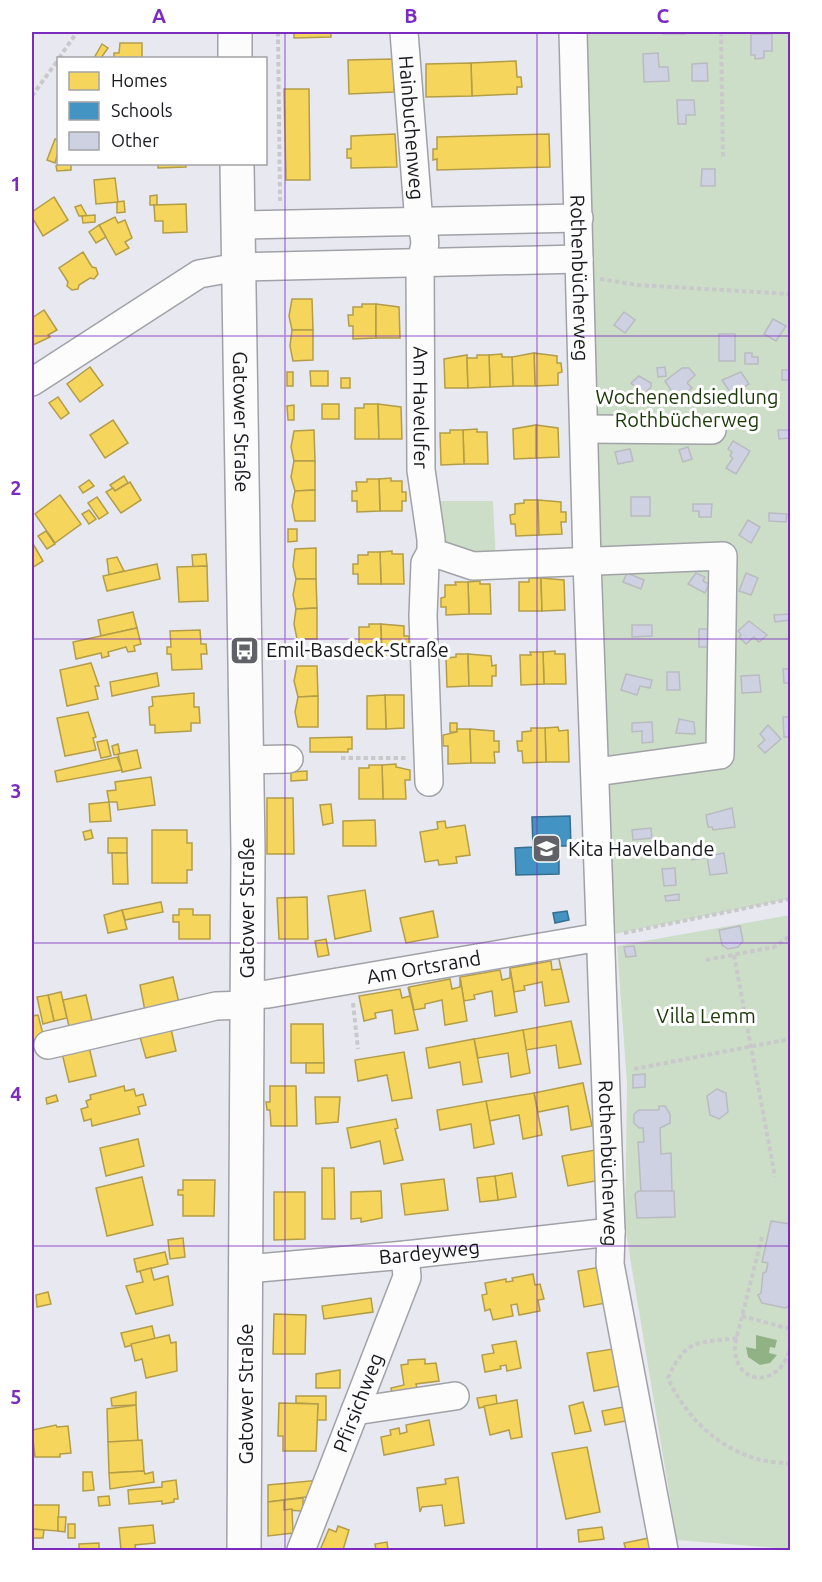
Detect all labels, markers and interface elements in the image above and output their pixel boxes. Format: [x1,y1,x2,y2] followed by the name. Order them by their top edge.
[152,4,166,27] text: A
[404,4,418,27] text: B
[657,4,670,27] text: C
[395,55,429,201] street label: Hainbuchenweg
[57,57,267,165] legend
[111,70,168,90] text: Homes
[111,100,173,120] text: Schools
[111,130,159,150] text: Other
[10,172,22,195] text: 1
[566,194,594,362] street label: Rothenbücherweg
[409,346,433,470] street label: Am Havelufer
[229,351,254,493] street label: Gatower Straße
[595,385,779,431] park label: Wochenendsiedlung Rothbücherweg
[10,476,22,499] text: 2
[229,634,261,666] bus stop icon: Emil-Basdeck-Straße
[266,638,449,661] place label: Emil-Basdeck-Straße
[10,779,22,802] text: 3
[531,833,563,865] school or university icon: Kita Havelbande
[235,837,258,979] street label: Gatower Straße
[568,837,714,860] place label: Kita Havelbande
[365,946,482,988] street label: Am Ortsrand
[656,1004,756,1027] park label: Villa Lemm
[595,1080,623,1247] street label: Rothenbücherweg
[10,1082,22,1105] text: 4
[378,1235,481,1268] street label: Bardeyweg
[234,1323,257,1465] street label: Gatower Straße
[328,1350,387,1455] street label: Pfirsichweg
[10,1385,22,1408] text: 5

